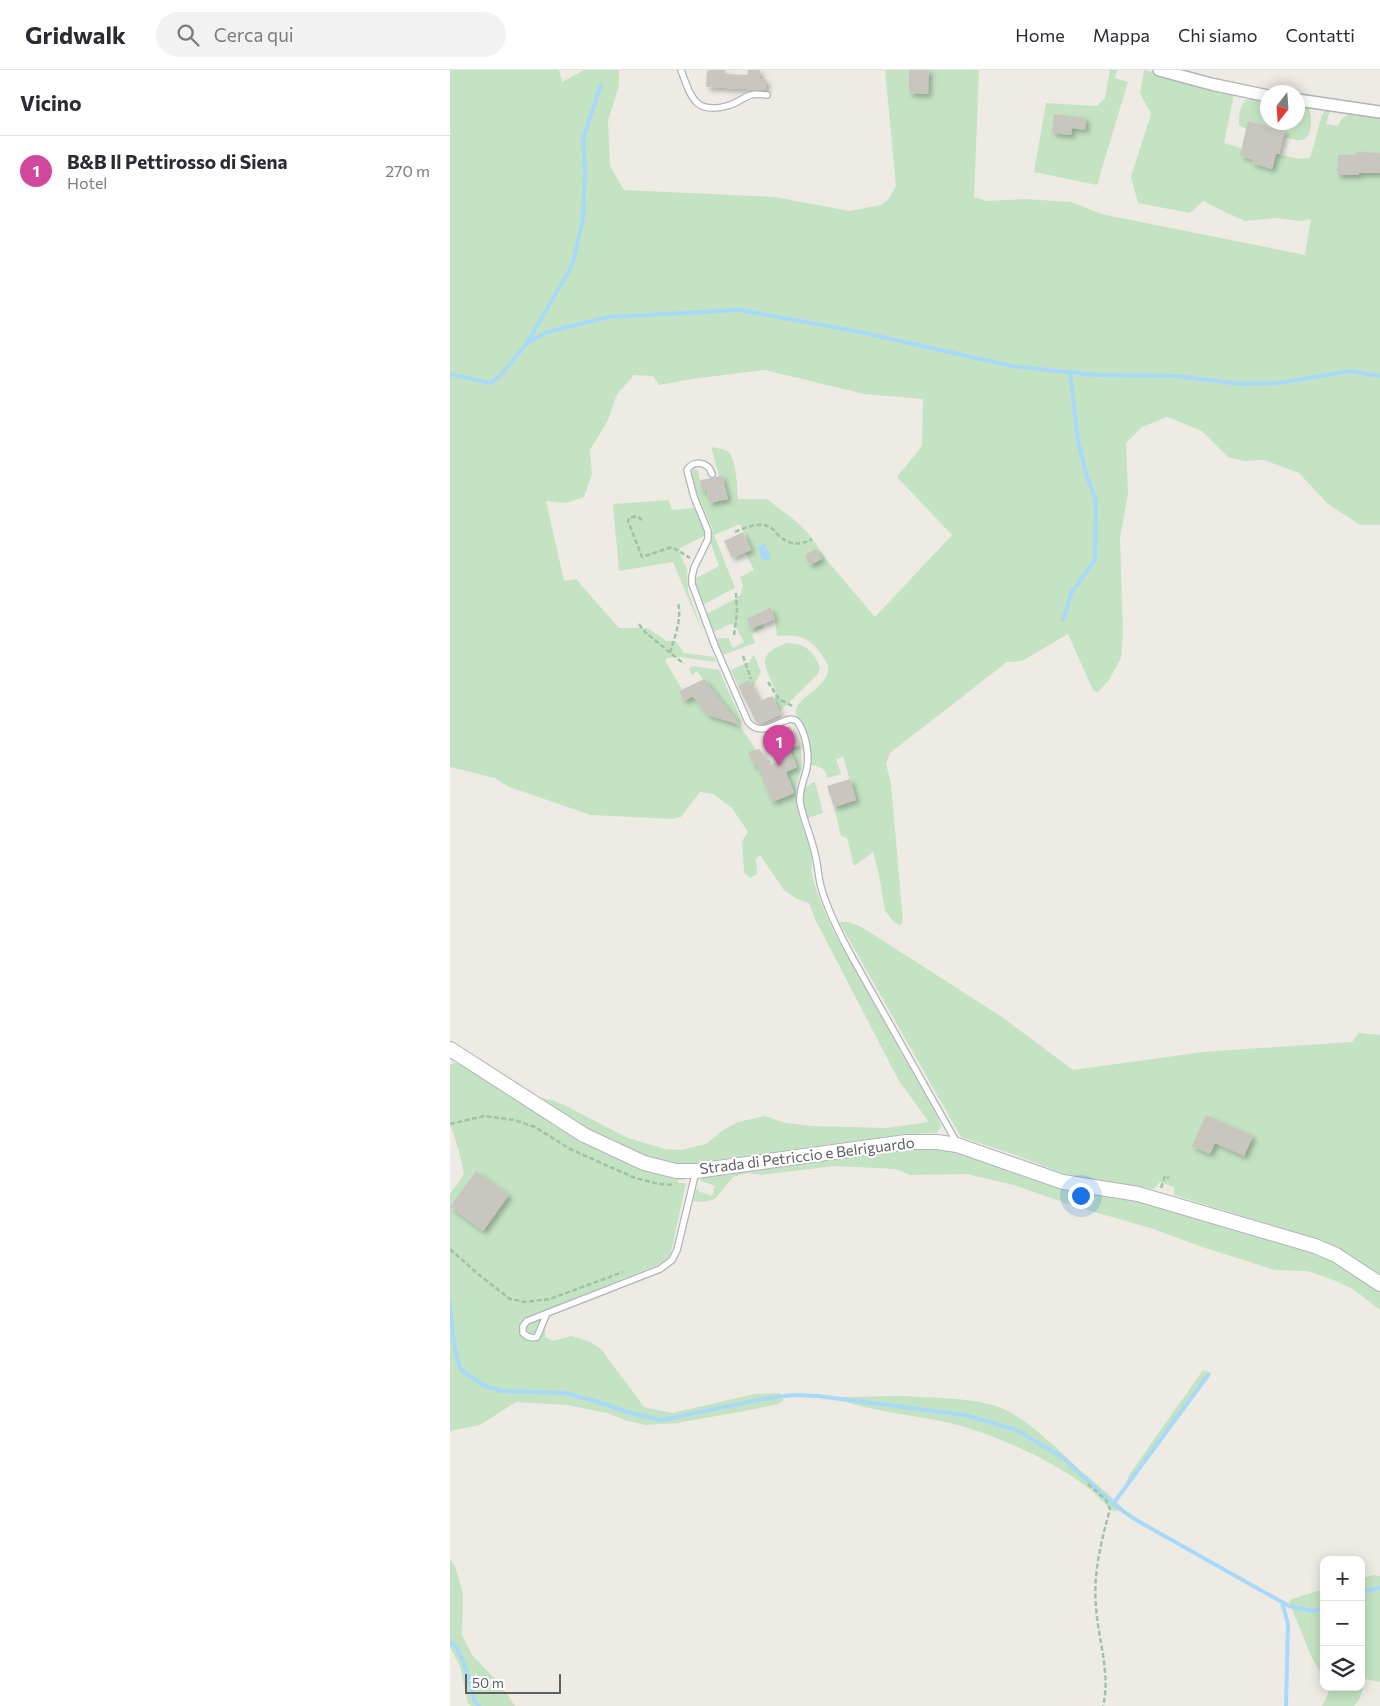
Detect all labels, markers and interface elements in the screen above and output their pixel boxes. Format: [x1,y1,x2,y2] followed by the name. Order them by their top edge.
[156,12,506,57] search box
[25,20,126,49] text: Gridwalk
[174,21,202,49] icon: search
[214,23,294,46] text: Cerca qui
[1015,24,1065,46] text: Home
[1093,24,1150,46] text: Mappa
[1178,24,1257,46] text: Chi siamo
[1285,24,1355,46] text: Contatti
[1260,85,1305,130] north arrow
[20,90,81,115] text: Vicino
[67,150,288,173] text: B&B Il Pettirosso di Siena
[32,161,40,180] text: 1
[385,161,430,180] text: 270 m
[67,173,107,192] text: Hotel
[763,725,795,766] pin: 1
[698,1133,915,1177] street label: Strada di Petriccio e Belriguardo
[1068,1183,1094,1209] your location
[1320,1556,1365,1691] map controls
[1320,1556,1365,1601] button: +
[1320,1601,1365,1646] button: −
[1320,1646,1365,1691] button: layers
[465,1671,561,1694] scale bar
[472,1674,504,1691] text: 50 m

